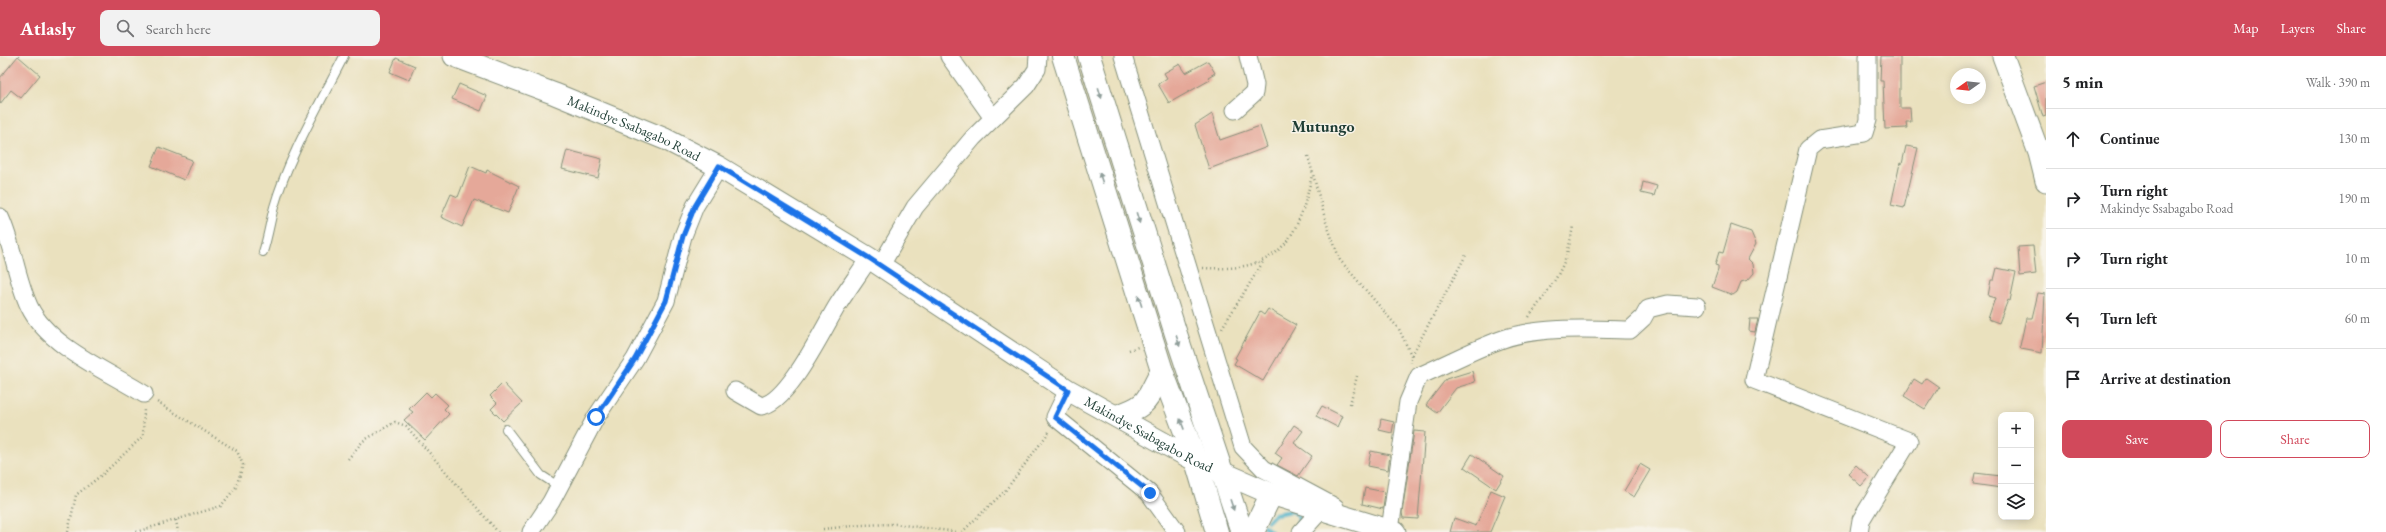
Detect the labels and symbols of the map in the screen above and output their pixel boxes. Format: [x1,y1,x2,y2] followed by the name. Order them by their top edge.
[1950,68,1986,104] north arrow
[1097,88,1103,100] one-way arrow
[565,91,705,165] street label: Makindye Ssabagabo Road
[1292,116,1354,137] district label: Mutungo
[1097,171,1103,183] one-way arrow
[1135,212,1141,224] one-way arrow
[1137,295,1143,307] one-way arrow
[1175,336,1181,348] one-way arrow
[1081,392,1217,477] street label: Makindye Ssabagabo Road
[587,408,605,426] route start
[1179,418,1185,430] one-way arrow
[1141,484,1159,502] route end
[1229,499,1235,511] one-way arrow

